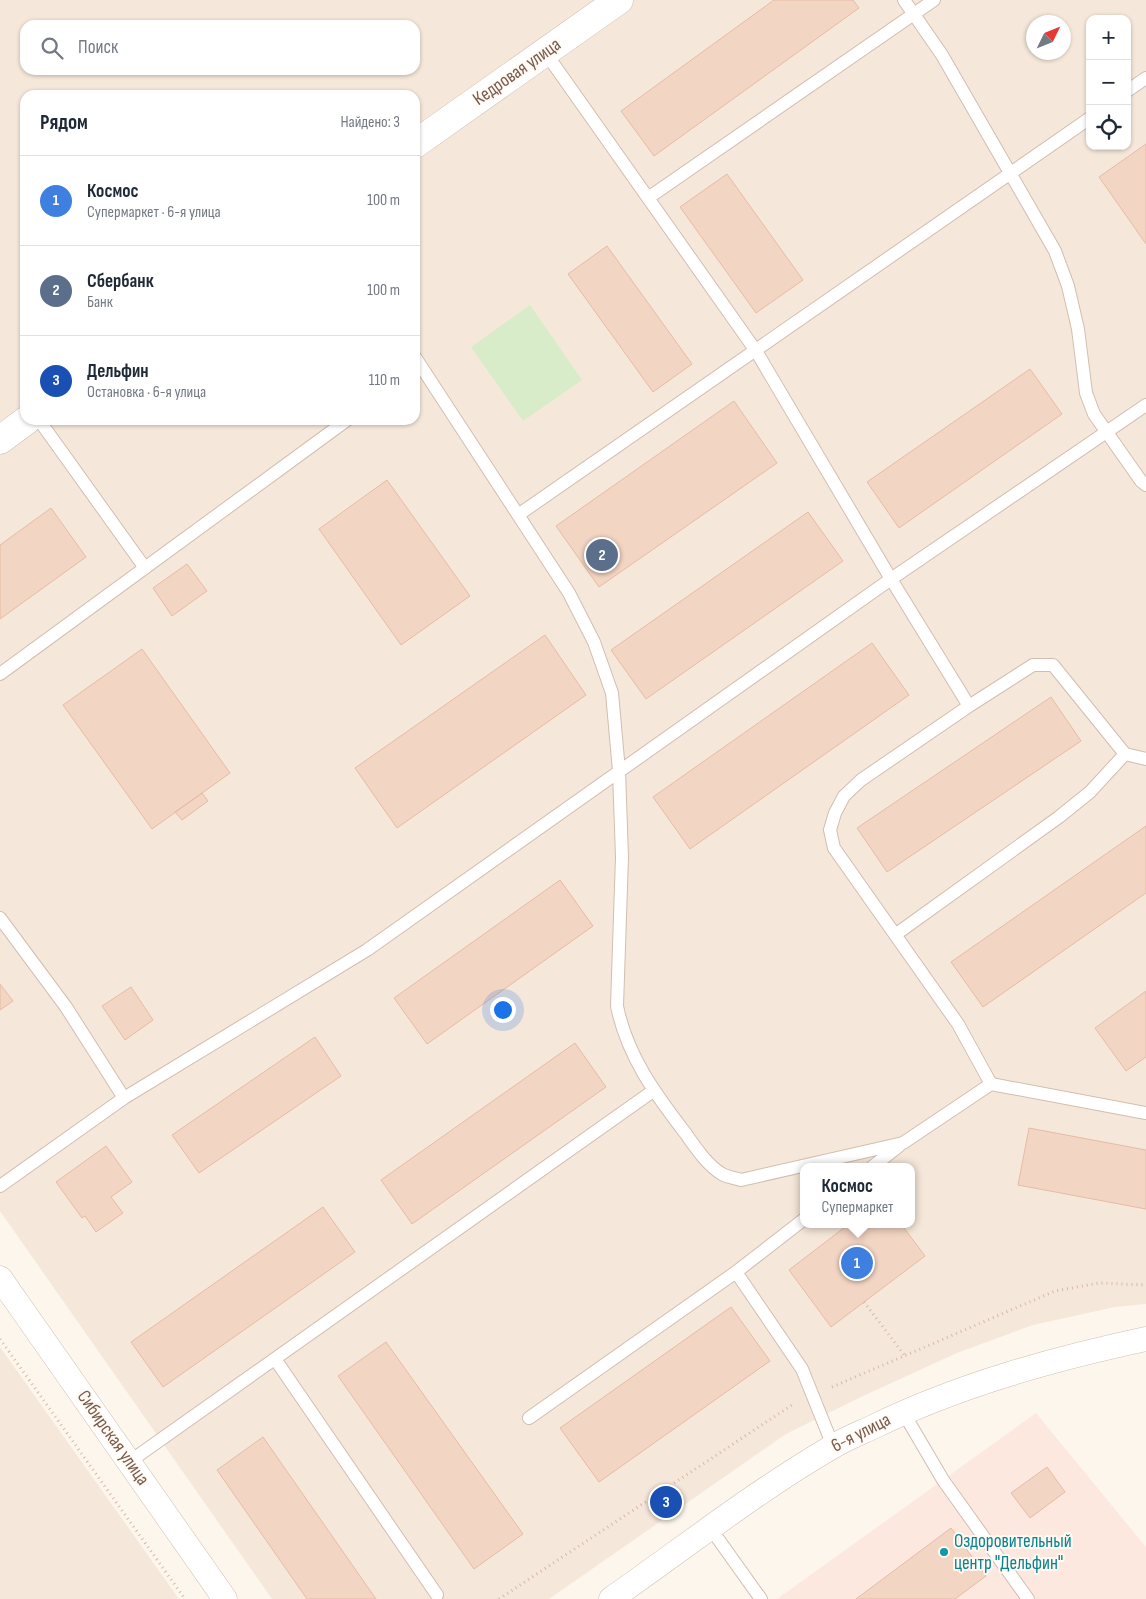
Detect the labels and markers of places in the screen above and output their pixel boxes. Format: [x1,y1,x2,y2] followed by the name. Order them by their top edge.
[586,536,618,574] pin: 2
[841,1244,873,1282] pin: 1
[650,1483,682,1521] pin: 3
[954,1530,1072,1575] place label: Оздоровительный центр "Дельфин"
[938,1546,950,1558] marker: Оздоровительный центр "Дельфин"

